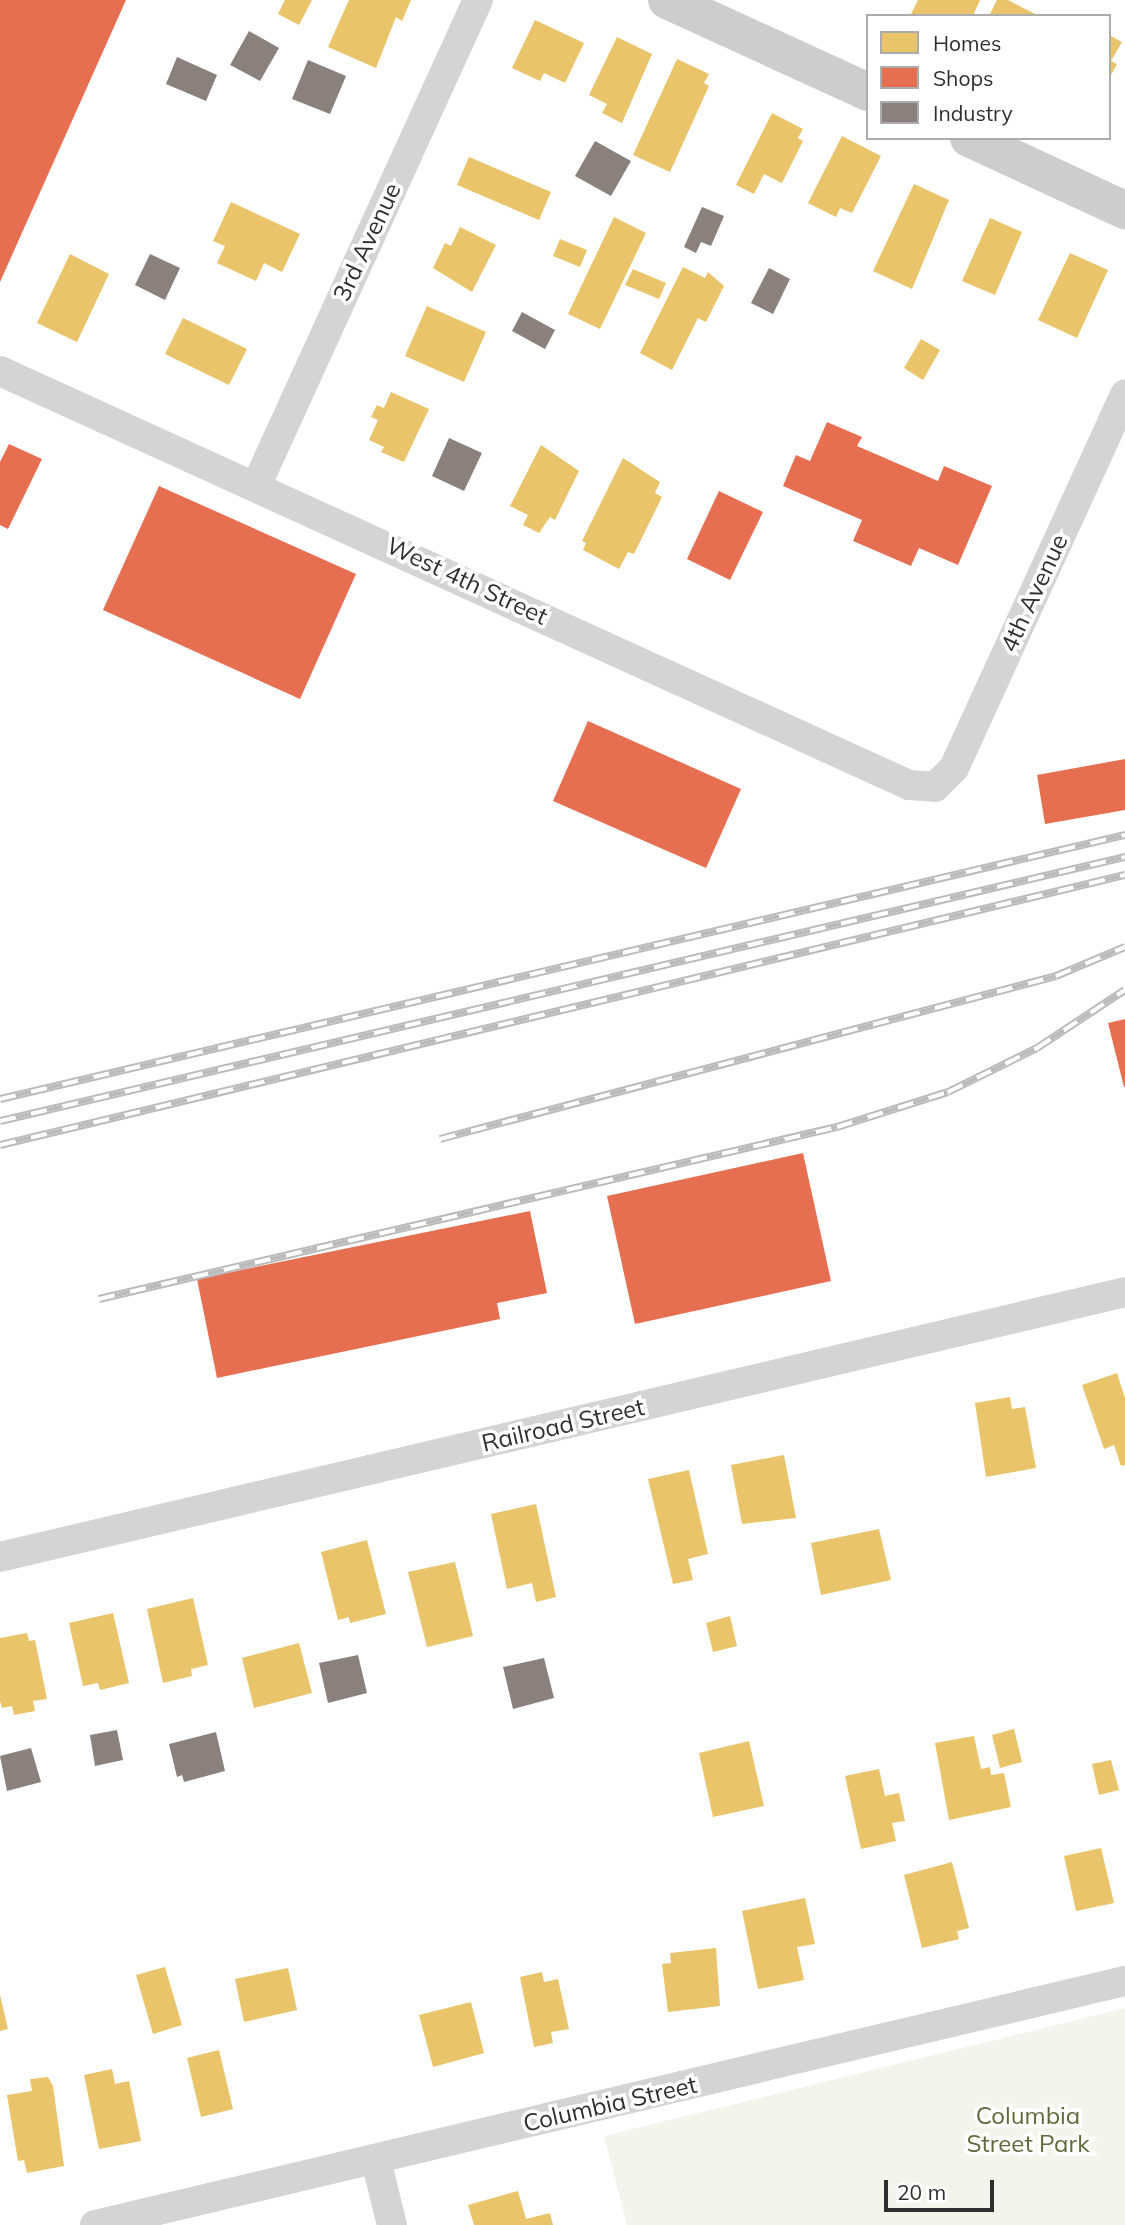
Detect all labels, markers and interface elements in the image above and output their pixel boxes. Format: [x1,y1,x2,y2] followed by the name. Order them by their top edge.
[866,14,1111,140] legend
[933,30,1001,56] text: Homes
[933,65,993,91] text: Shops
[933,100,1013,126] text: Industry
[327,178,407,306] street label: 3rd Avenue
[994,529,1074,657] street label: 4th Avenue
[382,531,552,631] street label: West 4th Street
[479,1392,647,1458] street label: Railroad Street
[521,2070,699,2138] street label: Columbia Street
[966,2102,1090,2158] park label: Columbia Street Park
[887,2166,997,2210] scale bar
[897,2179,946,2205] text: 20 m

